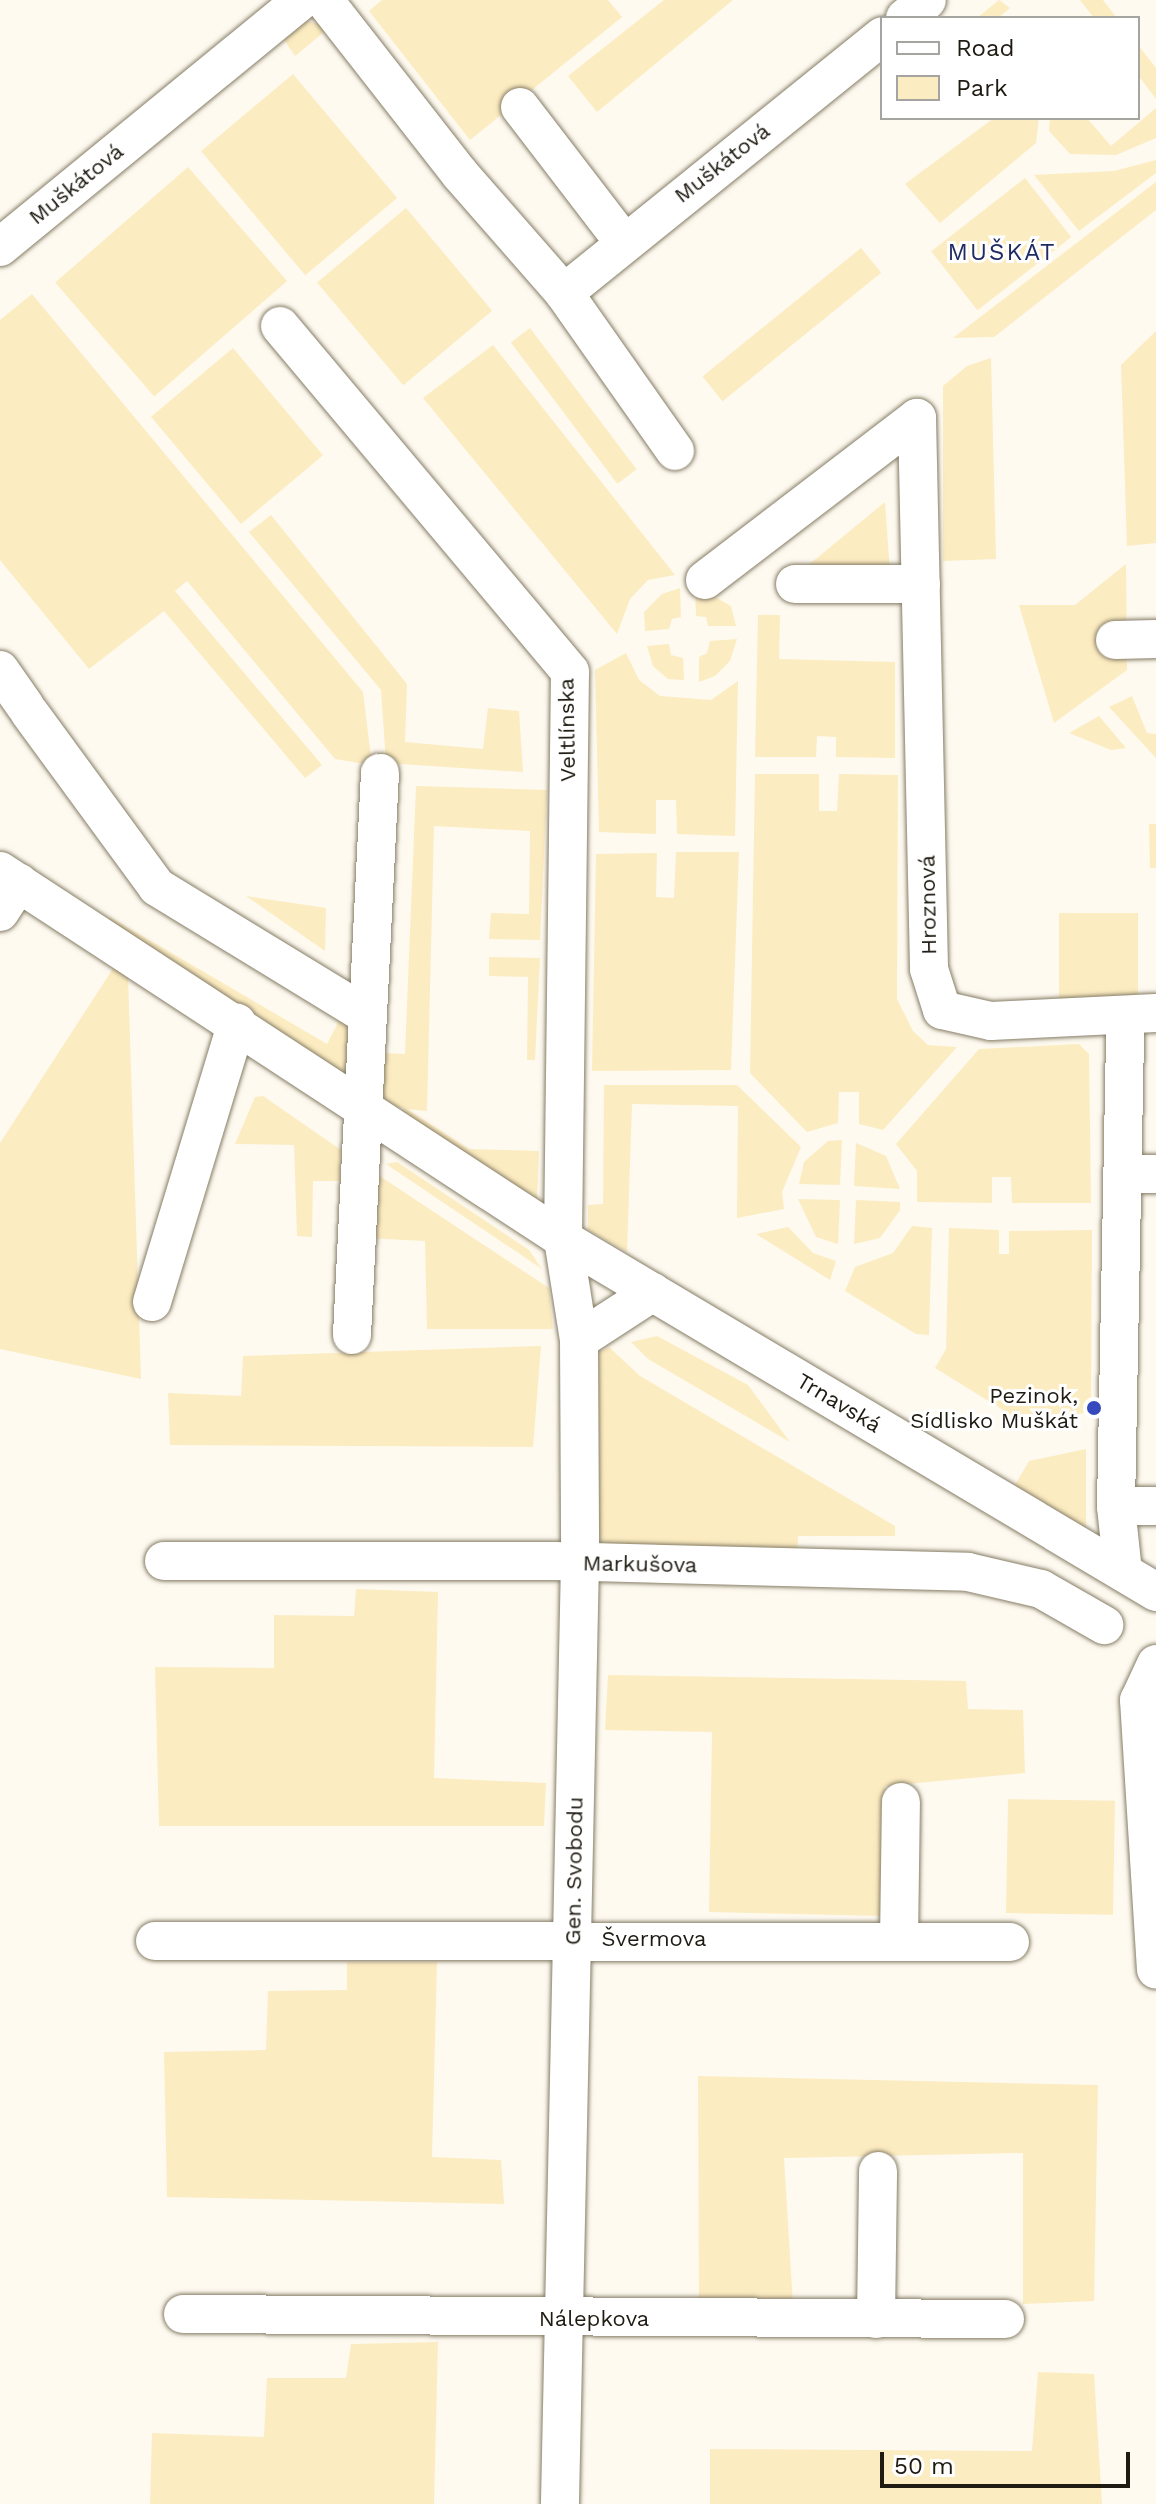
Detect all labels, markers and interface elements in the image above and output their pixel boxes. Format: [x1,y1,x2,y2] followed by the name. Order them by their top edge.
[880,16,1140,120] legend
[956,34,1015,62] text: Road
[956,74,1008,102] text: Park
[669,117,775,209] street label: Muškátová
[23,138,129,230] street label: Muškátová
[948,239,1056,267] district label: MUŠKÁT
[553,678,581,782] street label: Veltlínska
[914,855,942,955] street label: Hroznová
[792,1368,886,1438] street label: Trnavská
[910,1382,1078,1434] place label: Pezinok, Sídlisko Muškát
[1085,1399,1103,1417] marker: Pezinok, Sídlisko Muškát
[583,1550,697,1578] street label: Markušova
[560,1796,588,1946] street label: Gen. Svobodu
[602,1926,706,1952] street label: Švermova
[539,2306,649,2332] street label: Nálepkova
[884,2436,1134,2486] scale bar
[894,2452,954,2480] text: 50 m

